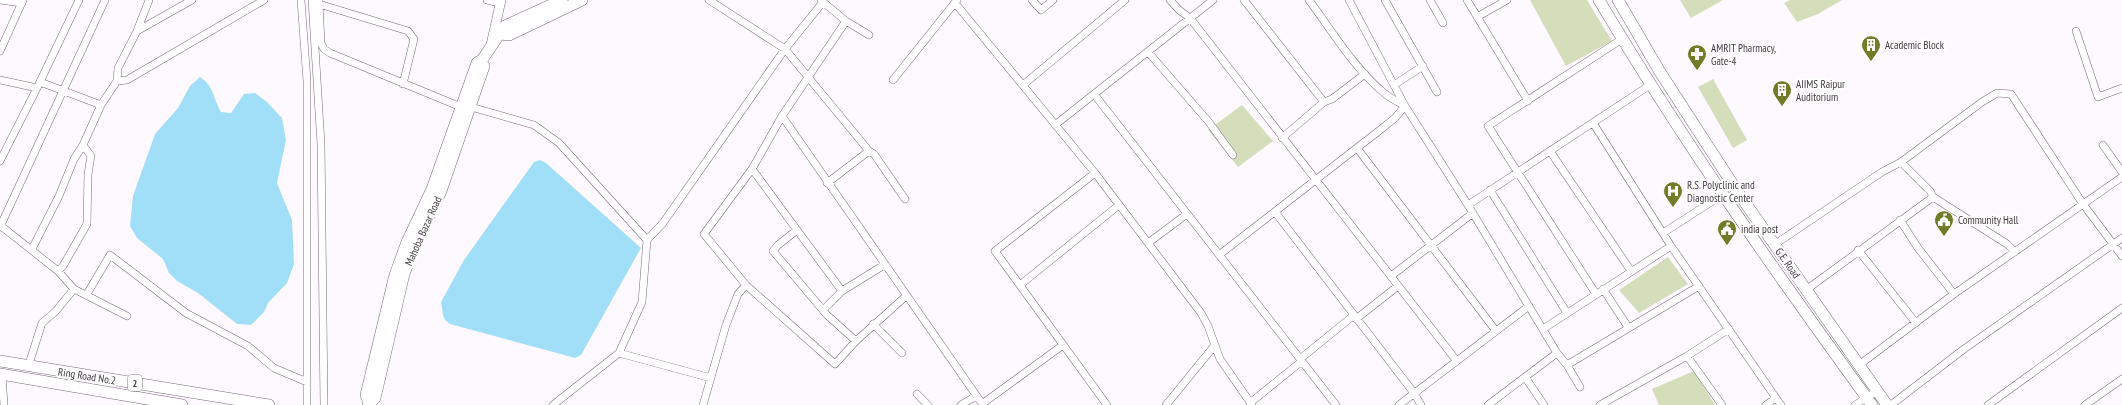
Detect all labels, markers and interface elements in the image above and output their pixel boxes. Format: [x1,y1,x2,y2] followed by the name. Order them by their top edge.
[1860,34,1882,62] building icon: Academic Block
[1885,38,1945,52] place label: Academic Block
[1711,41,1776,68] place label: AMRIT Pharmacy, Gate-4
[1686,43,1708,71] pharmacy icon: AMRIT Pharmacy, Gate-4
[1796,77,1845,104] place label: AIIMS Raipur Auditorium
[1771,79,1793,107] building icon: AIIMS Raipur Auditorium
[1687,178,1755,205] place label: R.S. Polyclinic and Diagnostic Center
[1662,180,1684,208] hospital icon: R.S. Polyclinic and Diagnostic Center
[401,194,445,268] street label: Mahoba Bazar Road
[1933,209,1955,237] public building icon: Community Hall
[1958,213,2019,227] place label: Community Hall
[1716,218,1738,246] public building icon: india post
[1741,222,1778,236] place label: india post
[1772,245,1804,281] street label: G.E. Road
[57,365,117,387] street label: Ring Road No.2
[128,375,142,391] road number: 2

